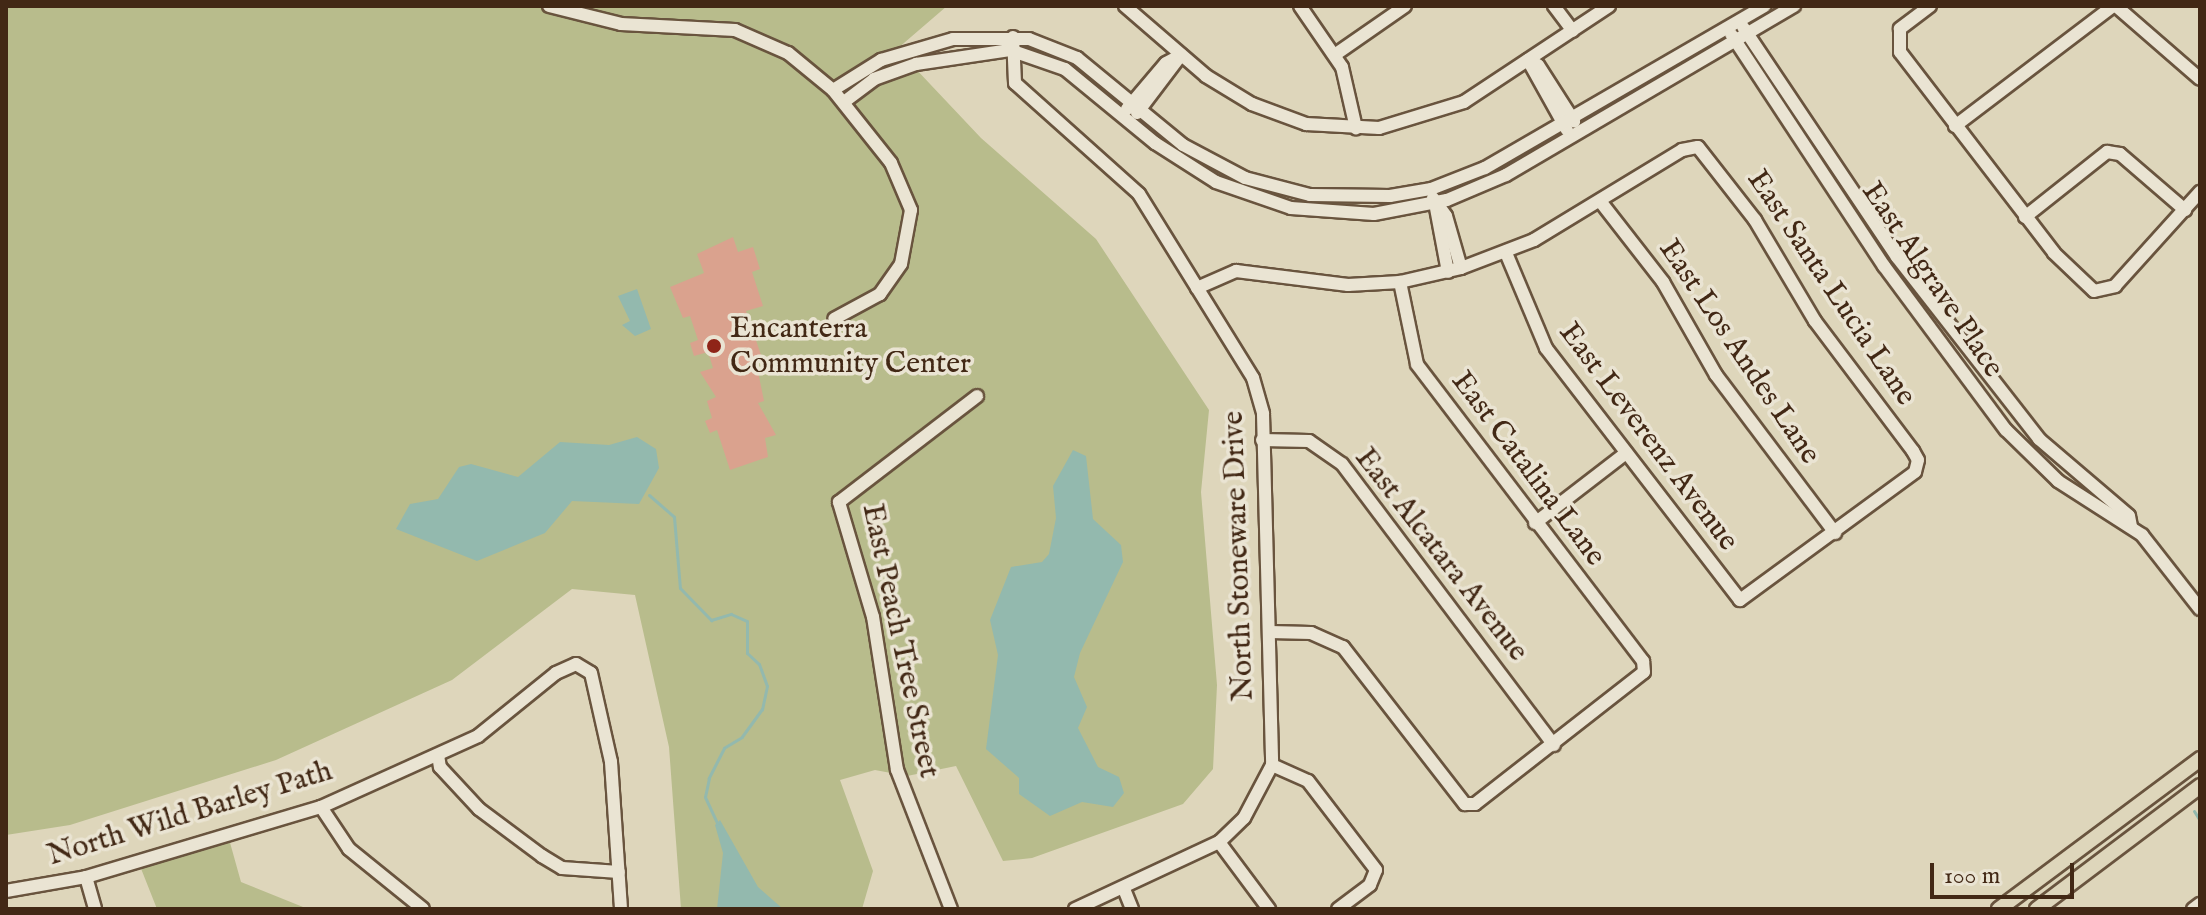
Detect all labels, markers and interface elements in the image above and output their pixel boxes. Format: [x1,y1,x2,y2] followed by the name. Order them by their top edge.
[1739,163,1923,413] street label: East Santa Lucia Lane
[1853,175,2011,385] street label: East Algrave Place
[1650,233,1828,471] street label: East Los Andes Lane
[730,311,971,382] place label: Encanterra Community Center
[1550,316,1746,558] street label: East Leverenz Avenue
[705,337,723,355] marker: Encanterra Community Center
[1443,364,1613,574] street label: East Catalina Lane
[1216,410,1262,702] street label: North Stoneware Drive
[1347,441,1535,669] street label: East Alcatara Avenue
[853,501,947,781] street label: East Peach Tree Street
[43,754,337,874] street label: North Wild Barley Path
[1934,847,2078,897] scale bar
[1944,861,2000,892] text: 100 m

